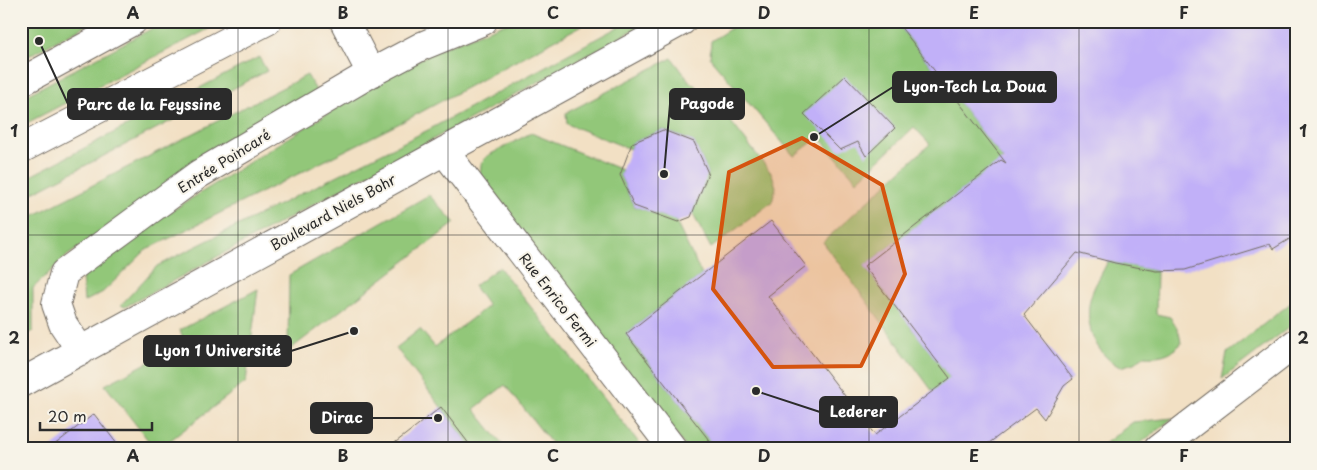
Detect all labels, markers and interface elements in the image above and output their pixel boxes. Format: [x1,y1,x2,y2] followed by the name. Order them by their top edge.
[127,0,140,24] text: A
[338,0,349,24] text: B
[547,0,559,24] text: C
[758,0,770,24] text: D
[969,0,979,24] text: E
[1179,0,1189,24] text: F
[893,72,1056,102] callout: Lyon-Tech La Doua
[903,74,1047,97] text: Lyon-Tech La Doua
[68,89,231,119] callout: Parc de la Feyssine
[670,89,744,119] callout: Pagode
[680,91,734,114] text: Pagode
[77,92,222,115] text: Parc de la Feyssine
[10,118,18,142] text: 1
[1299,118,1307,142] text: 1
[173,124,275,198] street label: Entrée Poincaré
[266,169,400,255] street label: Boulevard Niels Bohr
[515,248,601,352] street label: Rue Enrico Fermi
[8,325,20,349] text: 2
[1297,325,1309,349] text: 2
[144,336,291,366] callout: Lyon 1 Université
[155,338,281,361] text: Lyon 1 Université
[820,397,897,427] callout: Lederer
[830,399,887,422] text: Lederer
[40,400,152,432] scale bar
[311,403,372,433] callout: Dirac
[48,404,87,427] text: 20 m
[321,405,363,428] text: Dirac
[127,443,140,467] text: A
[338,443,349,467] text: B
[547,443,559,467] text: C
[758,443,770,467] text: D
[969,443,979,467] text: E
[1179,443,1189,467] text: F

